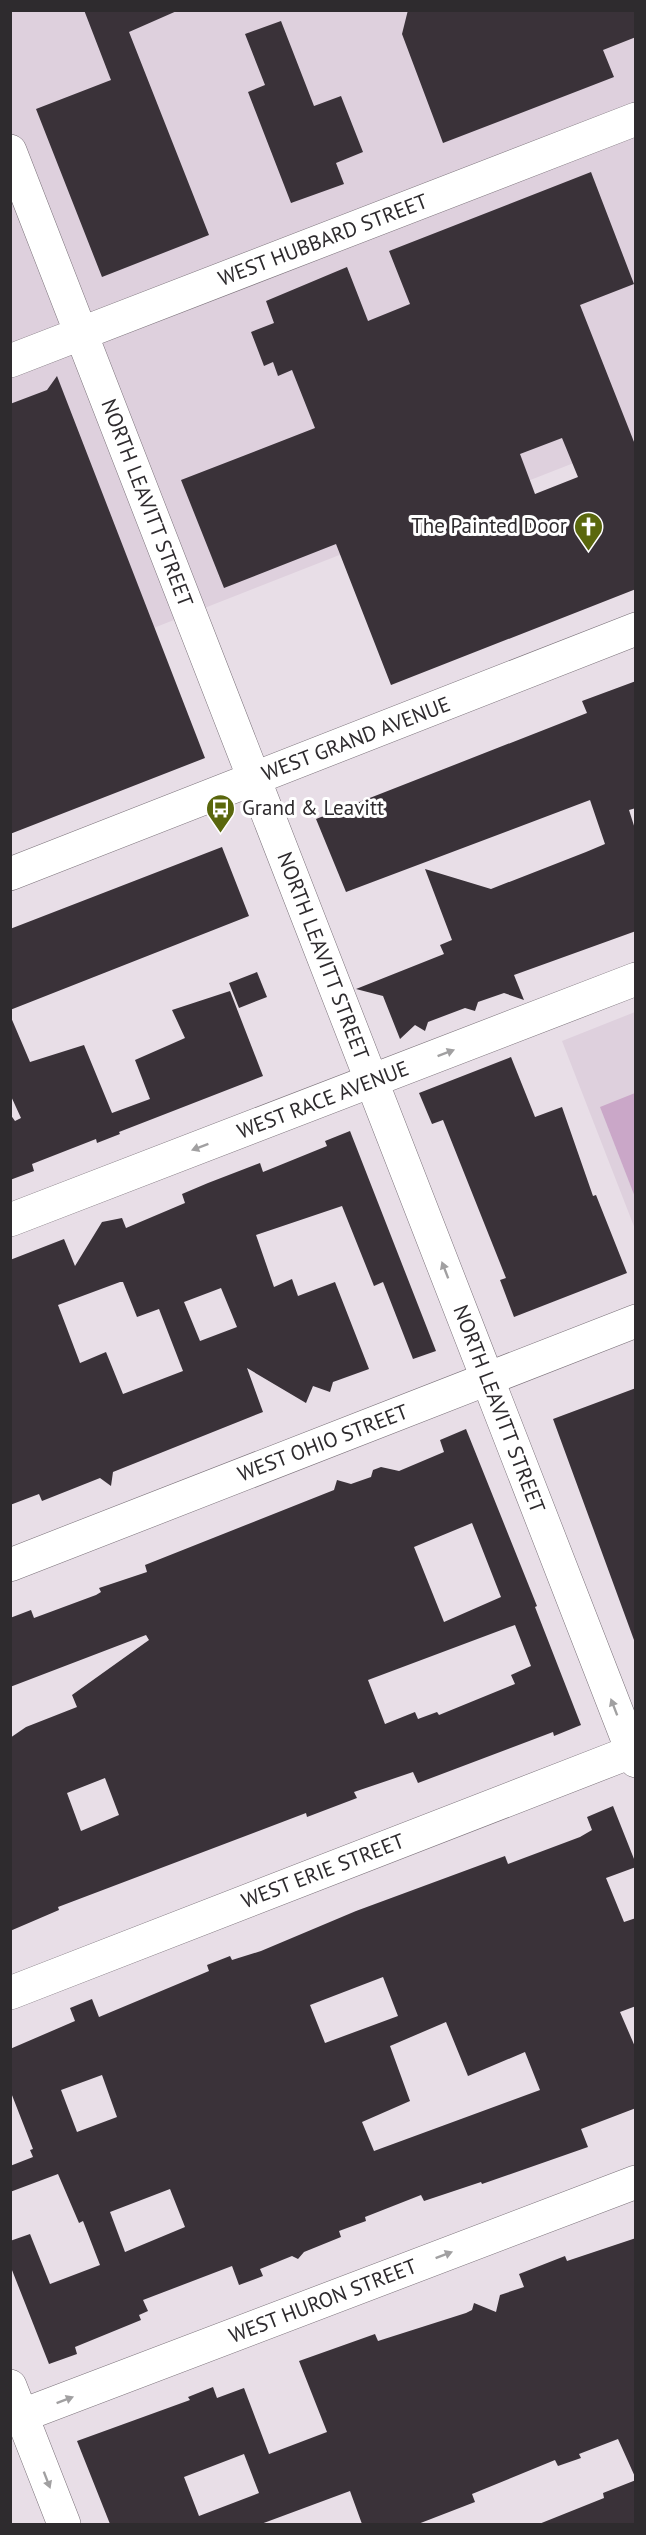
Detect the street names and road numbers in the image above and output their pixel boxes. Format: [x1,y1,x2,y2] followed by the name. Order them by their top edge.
[214,187,432,292] street label: WEST HUBBARD STREET
[95,395,200,611] street label: NORTH LEAVITT STREET
[258,690,454,787] street label: WEST GRAND AVENUE
[271,848,376,1064] street label: NORTH LEAVITT STREET
[233,1054,412,1145] street label: WEST RACE AVENUE
[447,1301,552,1517] street label: NORTH LEAVITT STREET
[234,1398,412,1487] street label: WEST OHIO STREET
[237,1827,408,1914] street label: WEST ERIE STREET
[225,2252,421,2349] street label: WEST HURON STREET

